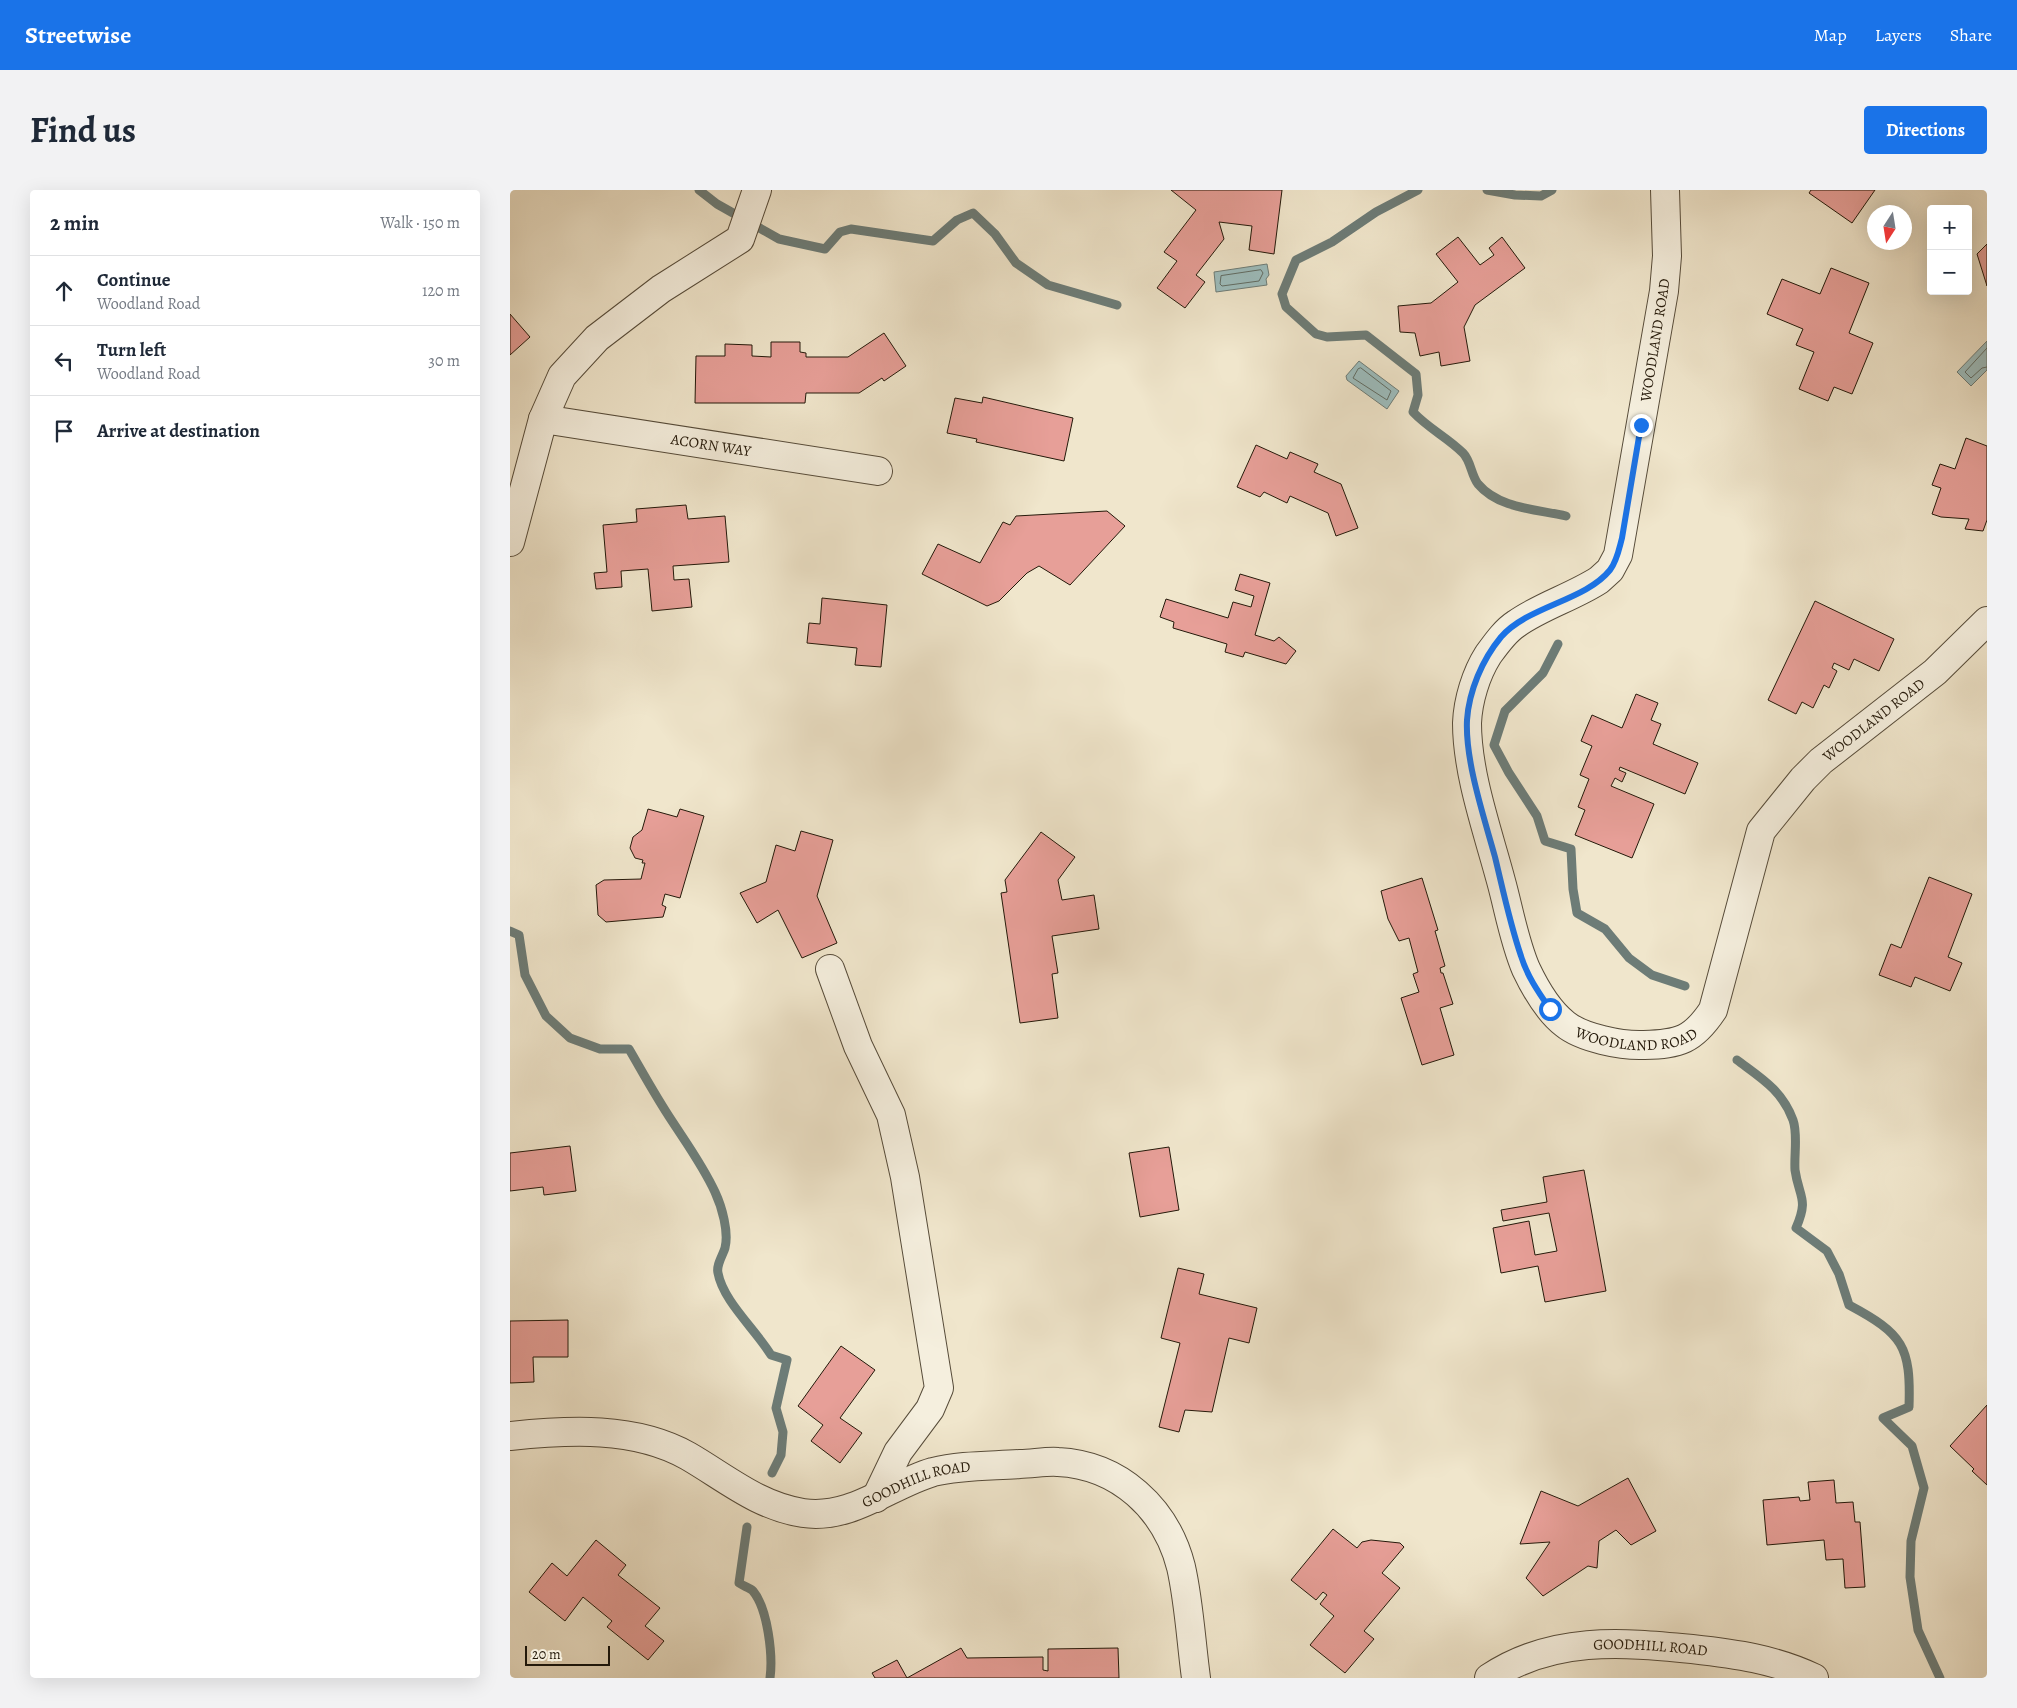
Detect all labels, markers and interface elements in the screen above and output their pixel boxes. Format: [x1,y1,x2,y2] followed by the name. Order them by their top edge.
[25,19,131,51] text: Streetwise
[1814,23,1847,47] text: Map
[1875,23,1922,47] text: Layers
[1950,23,1992,47] text: Share
[30,106,136,154] text: Find us
[1864,106,1987,154] button: Directions
[1867,205,1912,250] north arrow
[1927,205,1972,295] map controls
[1927,205,1972,250] button: +
[50,209,99,237] text: 2 min
[380,212,460,234] text: Walk · 150 m
[1927,250,1972,295] button: −
[97,267,171,293] text: Continue
[50,277,78,305] icon: ahead
[1635,277,1675,404] street label: WOODLAND ROAD
[422,280,460,302] text: 120 m
[97,293,200,315] text: Woodland Road
[97,337,166,363] text: Turn left
[50,347,78,375] icon: left
[428,350,460,372] text: 30 m
[97,363,200,385] text: Woodland Road
[1630,414,1653,437] route end
[50,417,78,445] icon: arrive
[97,418,260,444] text: Arrive at destination
[669,429,753,461] street label: ACORN WAY
[1818,674,1929,767] street label: WOODLAND ROAD
[1539,998,1562,1021] route start
[1574,1018,1698,1036] street label: WOODLAND ROAD
[1571,1022,1702,1055] text: WOODLAND ROAD
[859,1457,971,1512] street label: GOODHILL ROAD
[1593,1634,1709,1661] street label: GOODHILL ROAD
[525,1643,610,1666] scale bar
[532,1645,561,1664] text: 20 m

